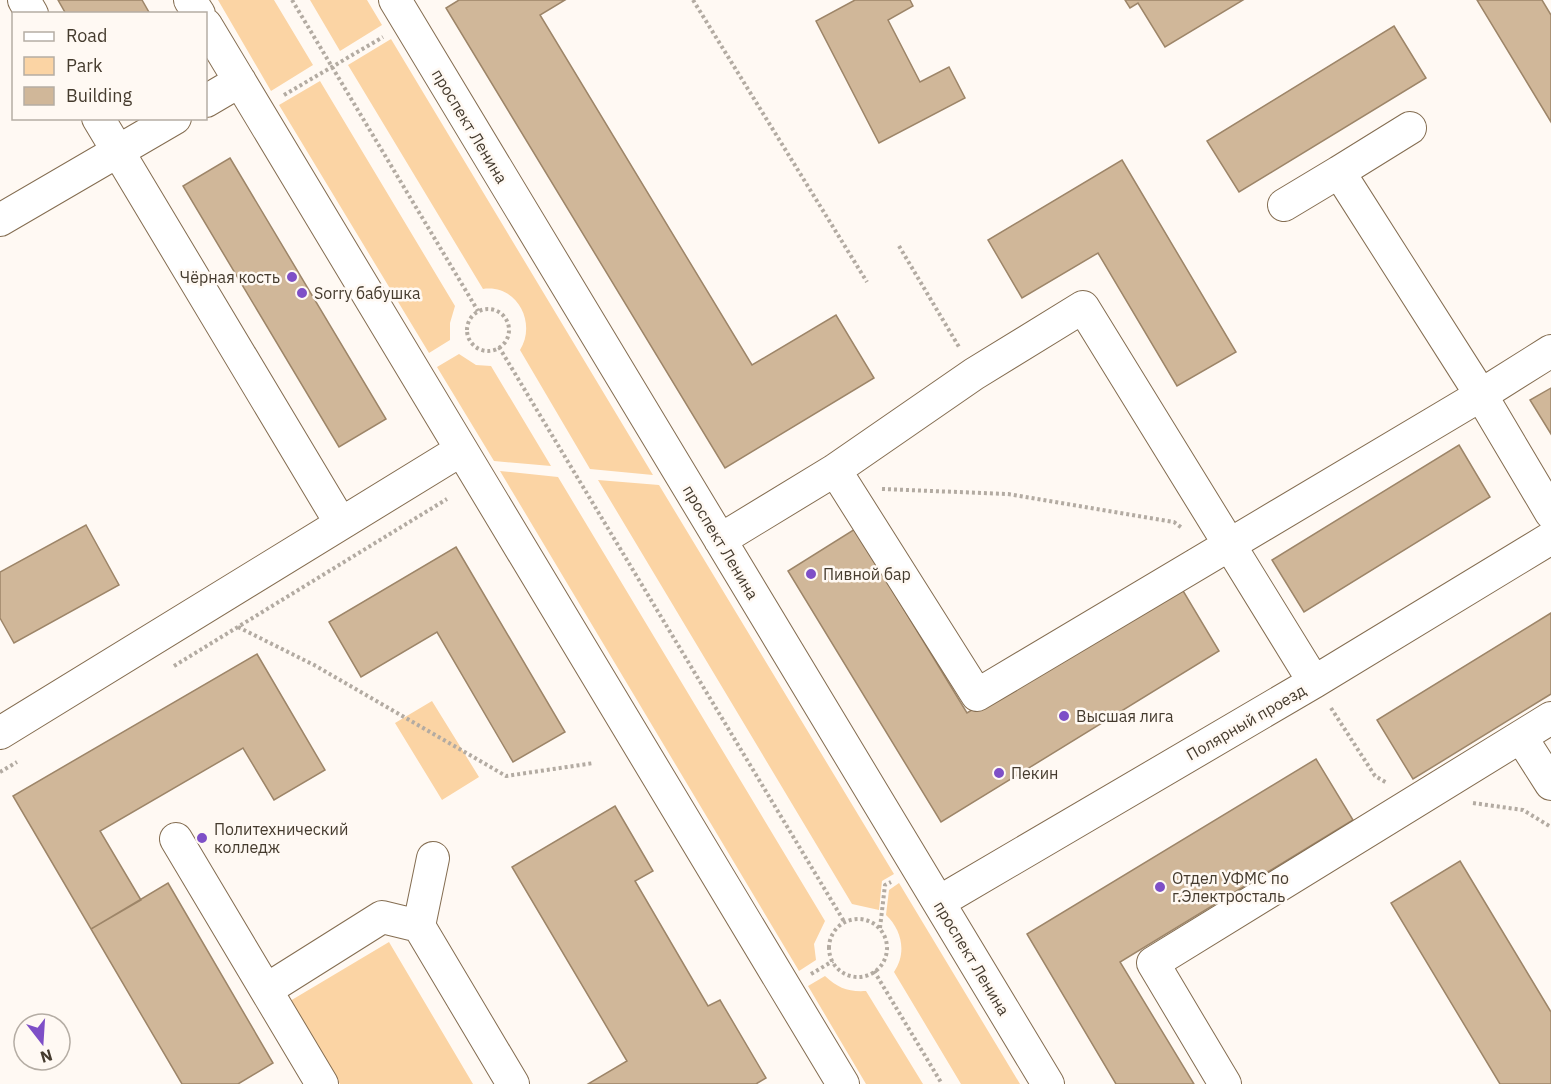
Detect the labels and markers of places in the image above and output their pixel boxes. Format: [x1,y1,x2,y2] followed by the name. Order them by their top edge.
[180,267,280,287] place label: Чёрная кость
[285,270,299,284] marker: Чёрная кость
[314,283,421,303] place label: Sorry бабушка
[295,286,309,300] marker: Sorry бабушка
[823,564,911,584] place label: Пивной бар
[804,567,818,581] marker: Пивной бар
[1076,706,1174,726] place label: Высшая лига
[1057,709,1071,723] marker: Высшая лига
[1011,763,1059,783] place label: Пекин
[992,766,1006,780] marker: Пекин
[214,819,348,857] place label: Политехнический колледж
[195,831,209,845] marker: Политехнический колледж
[1172,868,1289,906] place label: Отдел УФМС по г.Электросталь
[1153,880,1167,894] marker: Отдел УФМС по г.Электросталь

